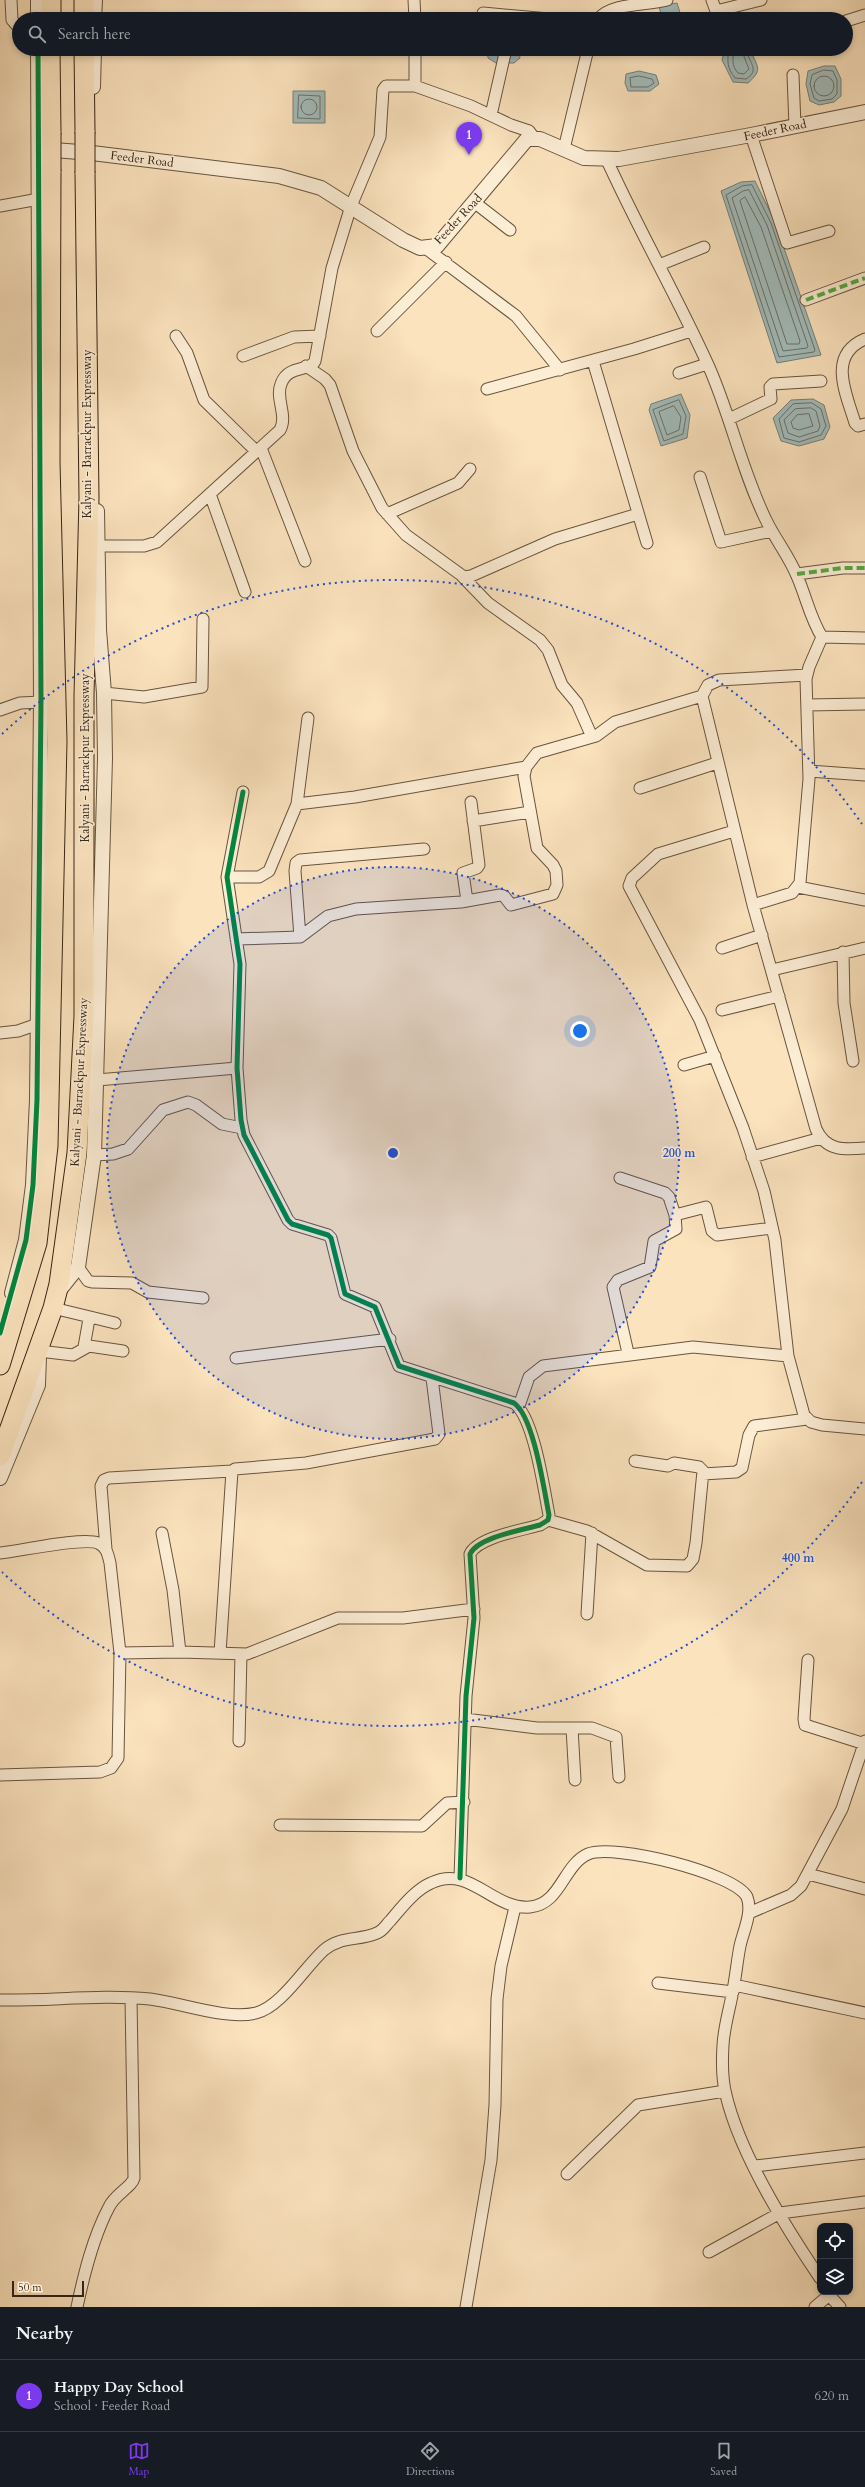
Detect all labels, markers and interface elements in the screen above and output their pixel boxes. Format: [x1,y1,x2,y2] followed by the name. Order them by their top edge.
[12,12,853,56] search box
[26,23,48,45] icon: search
[58,24,131,44] text: Search here
[742,115,808,144] street label: Feeder Road
[456,122,482,155] pin: 1
[109,147,175,171] street label: Feeder Road
[430,190,486,248] street label: Feeder Road
[79,349,95,519] street label: Kalyani - Barrackpur Expressway
[77,673,93,843] street label: Kalyani - Barrackpur Expressway
[67,996,91,1167] street label: Kalyani - Barrackpur Expressway
[570,1021,590,1041] your location
[663,1145,696,1161] text: 200 m
[386,1146,400,1160] centre of rings
[782,1550,815,1566] text: 400 m
[817,2223,853,2295] map controls
[817,2223,853,2259] button: locate
[817,2259,853,2295] button: layers
[12,2279,84,2298] scale bar
[18,2280,42,2295] text: 50 m
[16,2322,73,2345] text: Nearby
[54,2377,184,2397] text: Happy Day School
[26,2387,32,2405] text: 1
[815,2387,849,2405] text: 620 m
[54,2397,170,2415] text: School · Feeder Road
[128,2440,150,2479] tab: Map
[406,2440,454,2479] tab: Directions
[710,2440,737,2479] tab: Saved

